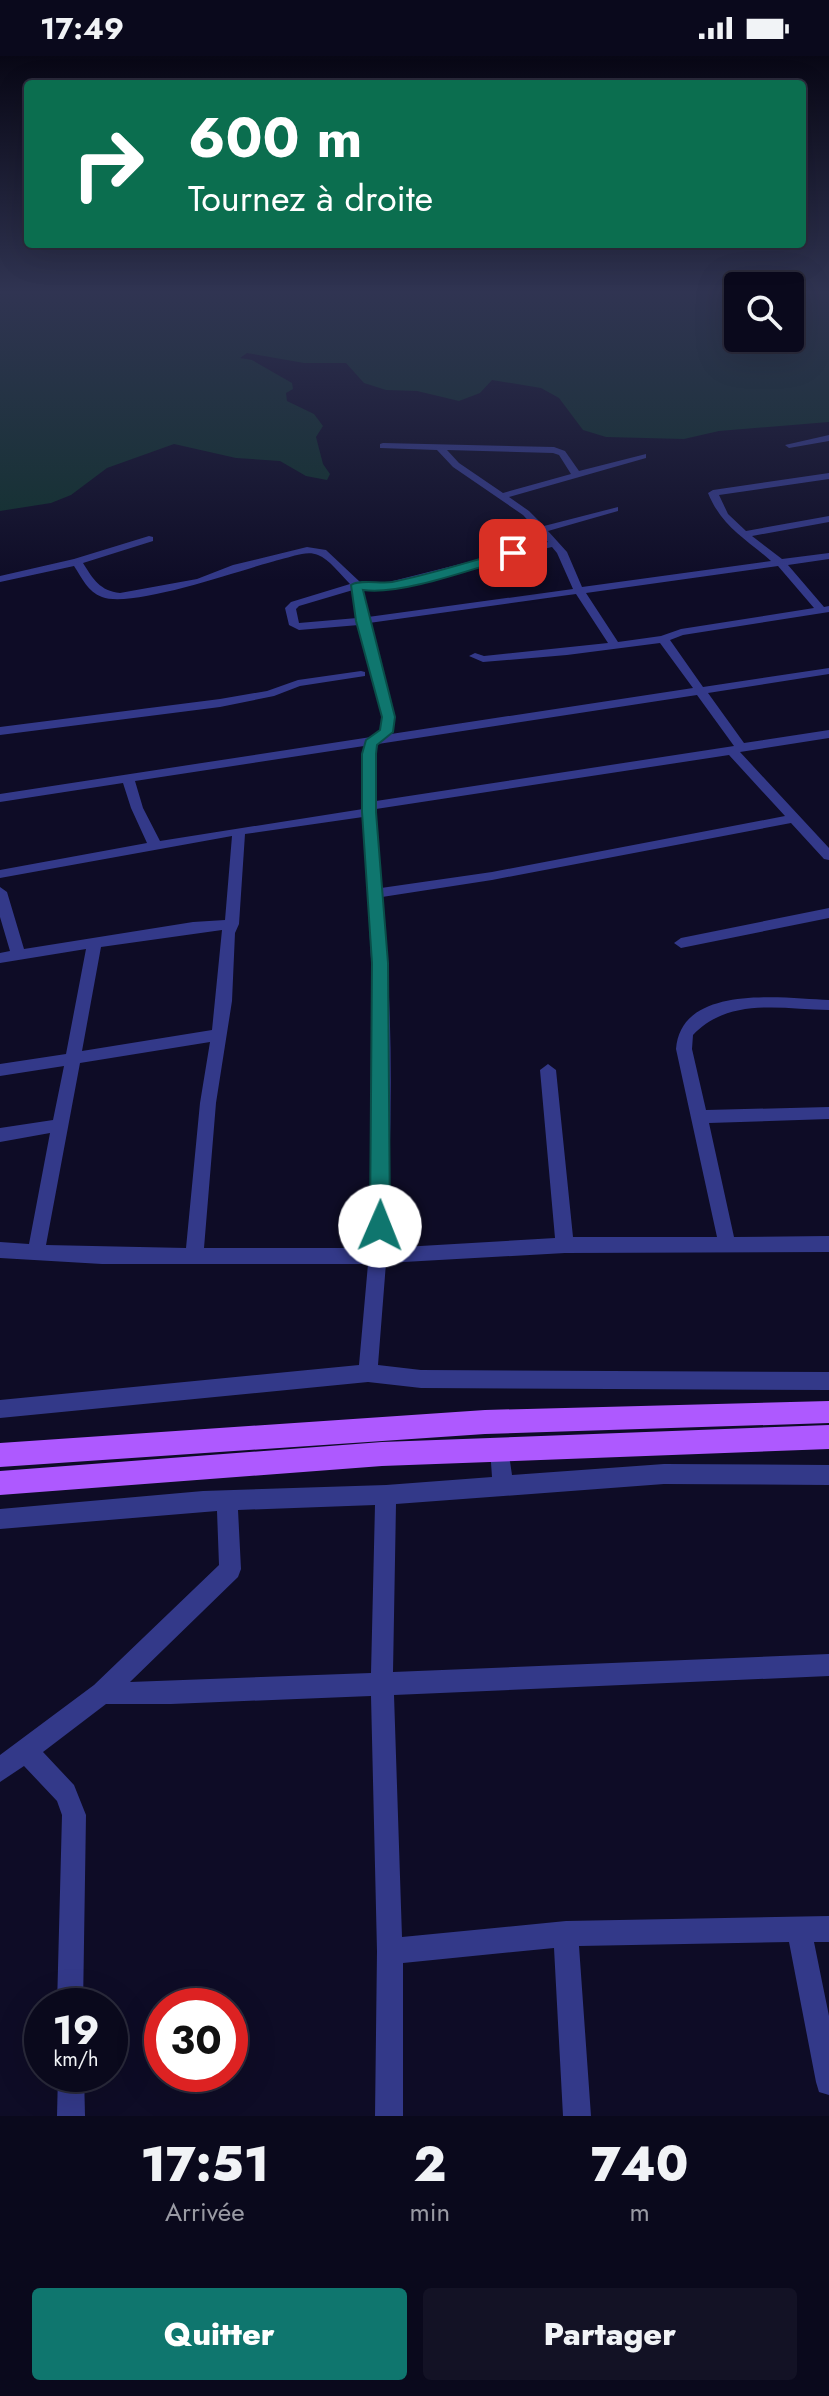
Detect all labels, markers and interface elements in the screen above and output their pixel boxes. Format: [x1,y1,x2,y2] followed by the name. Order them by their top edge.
[40,7,124,50] text: 17:49
[188,97,362,178] text: 600 m
[56,112,160,216] icon: right
[188,172,433,224] text: Tournez à droite
[724,272,804,352] map controls
[724,272,804,352] button: search
[479,519,547,587] pin
[491,531,535,575] icon: arrive
[338,1184,422,1268] position arrow
[144,1988,248,2092] speed limit sign: 30
[52,2001,100,2059] text: 19
[53,2045,99,2074] text: km/h
[140,2130,269,2199] text: 17:51
[413,2130,446,2199] text: 2
[591,2130,689,2199] text: 740
[165,2193,245,2231] text: Arrivée
[409,2193,450,2231] text: min
[629,2193,650,2231] text: m
[32,2288,407,2380] button: Quitter
[423,2288,797,2380] button: Partager

